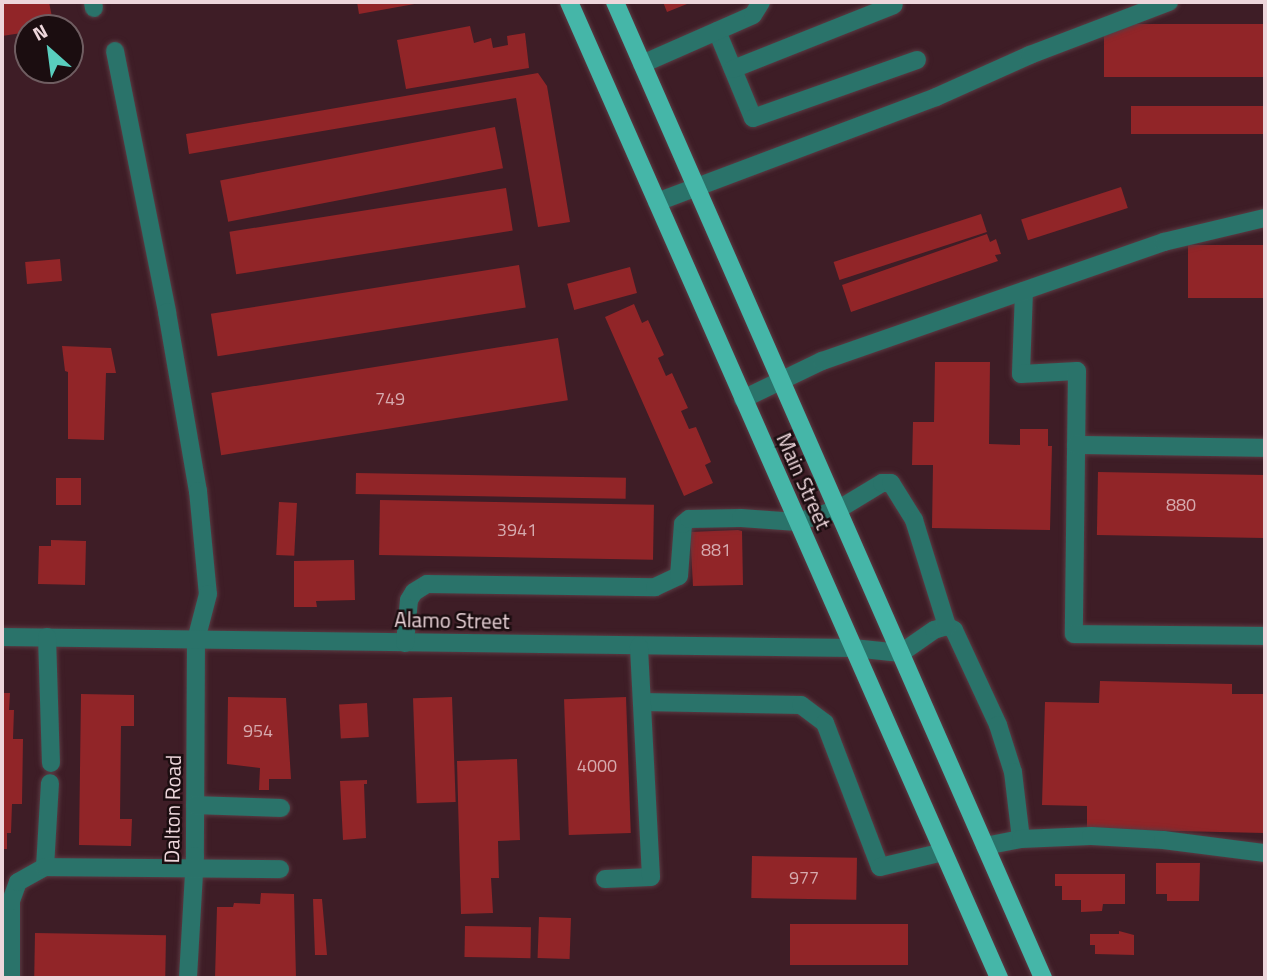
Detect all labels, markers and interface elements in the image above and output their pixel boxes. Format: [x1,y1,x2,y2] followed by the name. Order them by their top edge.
[14,14,84,84] north arrow
[27,16,52,48] text: N
[375,388,405,410] house number: 749
[772,429,836,533] street label: Main Street
[1166,494,1196,516] house number: 880
[497,519,537,541] house number: 3941
[701,539,731,561] house number: 881
[394,606,510,634] street label: Alamo Street
[243,720,273,742] house number: 954
[158,754,186,864] street label: Dalton Road
[577,755,617,777] house number: 4000
[789,867,819,889] house number: 977

